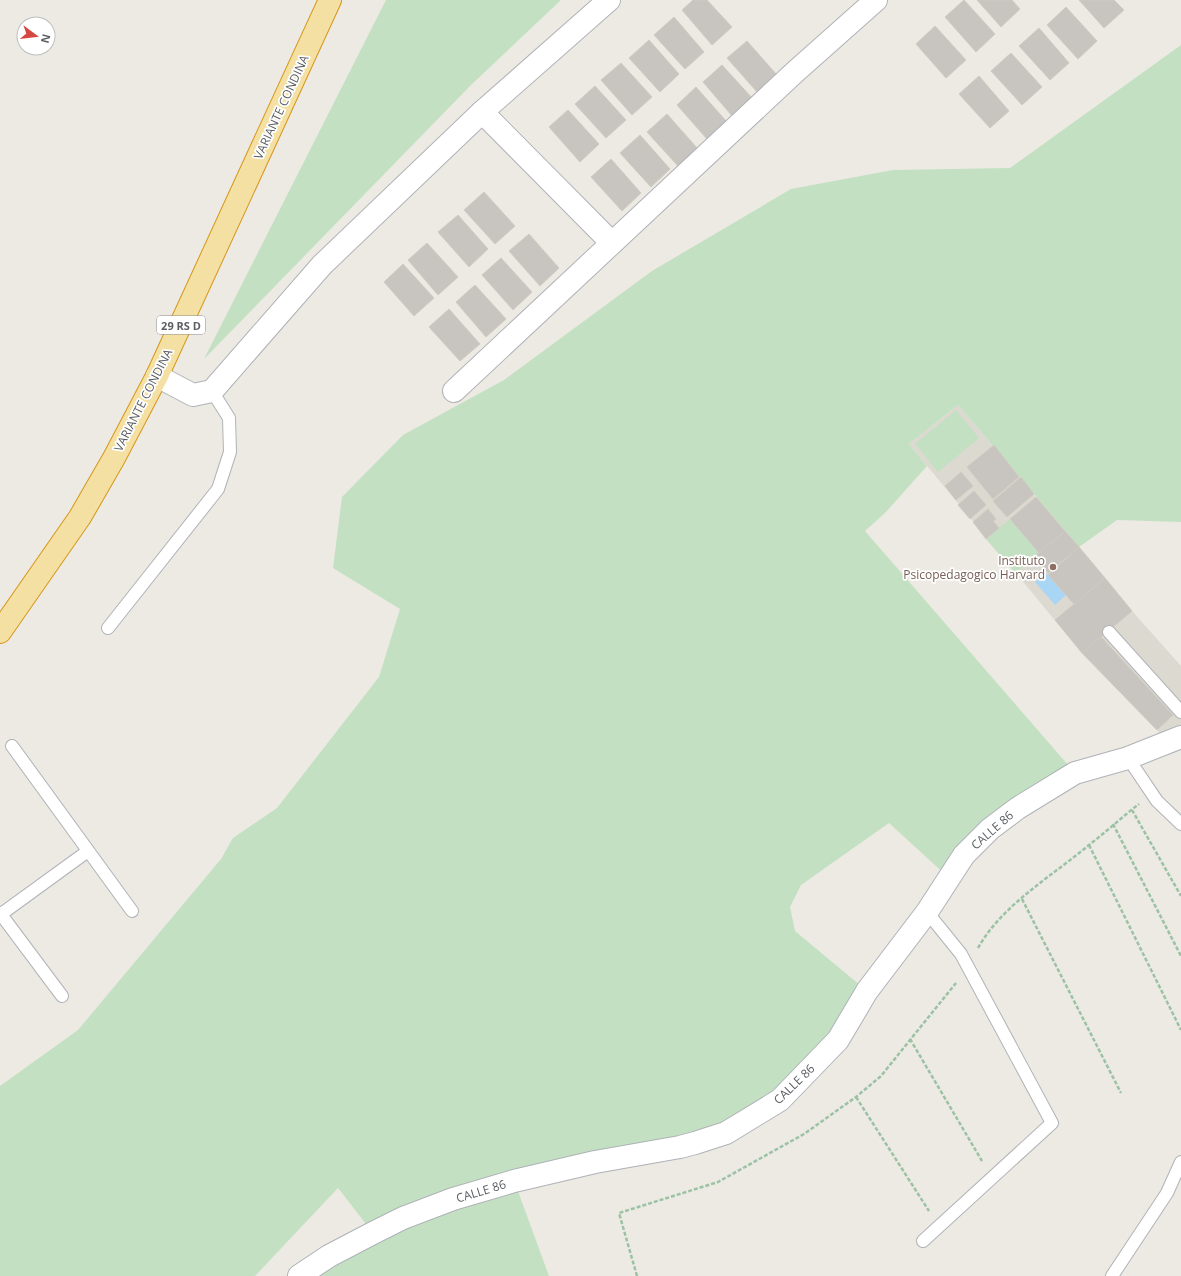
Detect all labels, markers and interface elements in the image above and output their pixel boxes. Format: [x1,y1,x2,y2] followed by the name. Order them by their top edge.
[16,16,56,56] north arrow
[38,32,55,45] text: N
[249,52,313,162] street label: VARIANTE CONDINA
[157,316,205,334] road number: 29 RS D
[110,345,176,454] street label: VARIANTE CONDINA
[903,552,1045,583] place label: Instituto Psicopedagogico Harvard
[1048,562,1058,572] marker: Instituto Psicopedagogico Harvard
[967,807,1017,853] street label: CALLE 86
[770,1060,818,1108] street label: CALLE 86
[454,1175,508,1207] street label: CALLE 86

